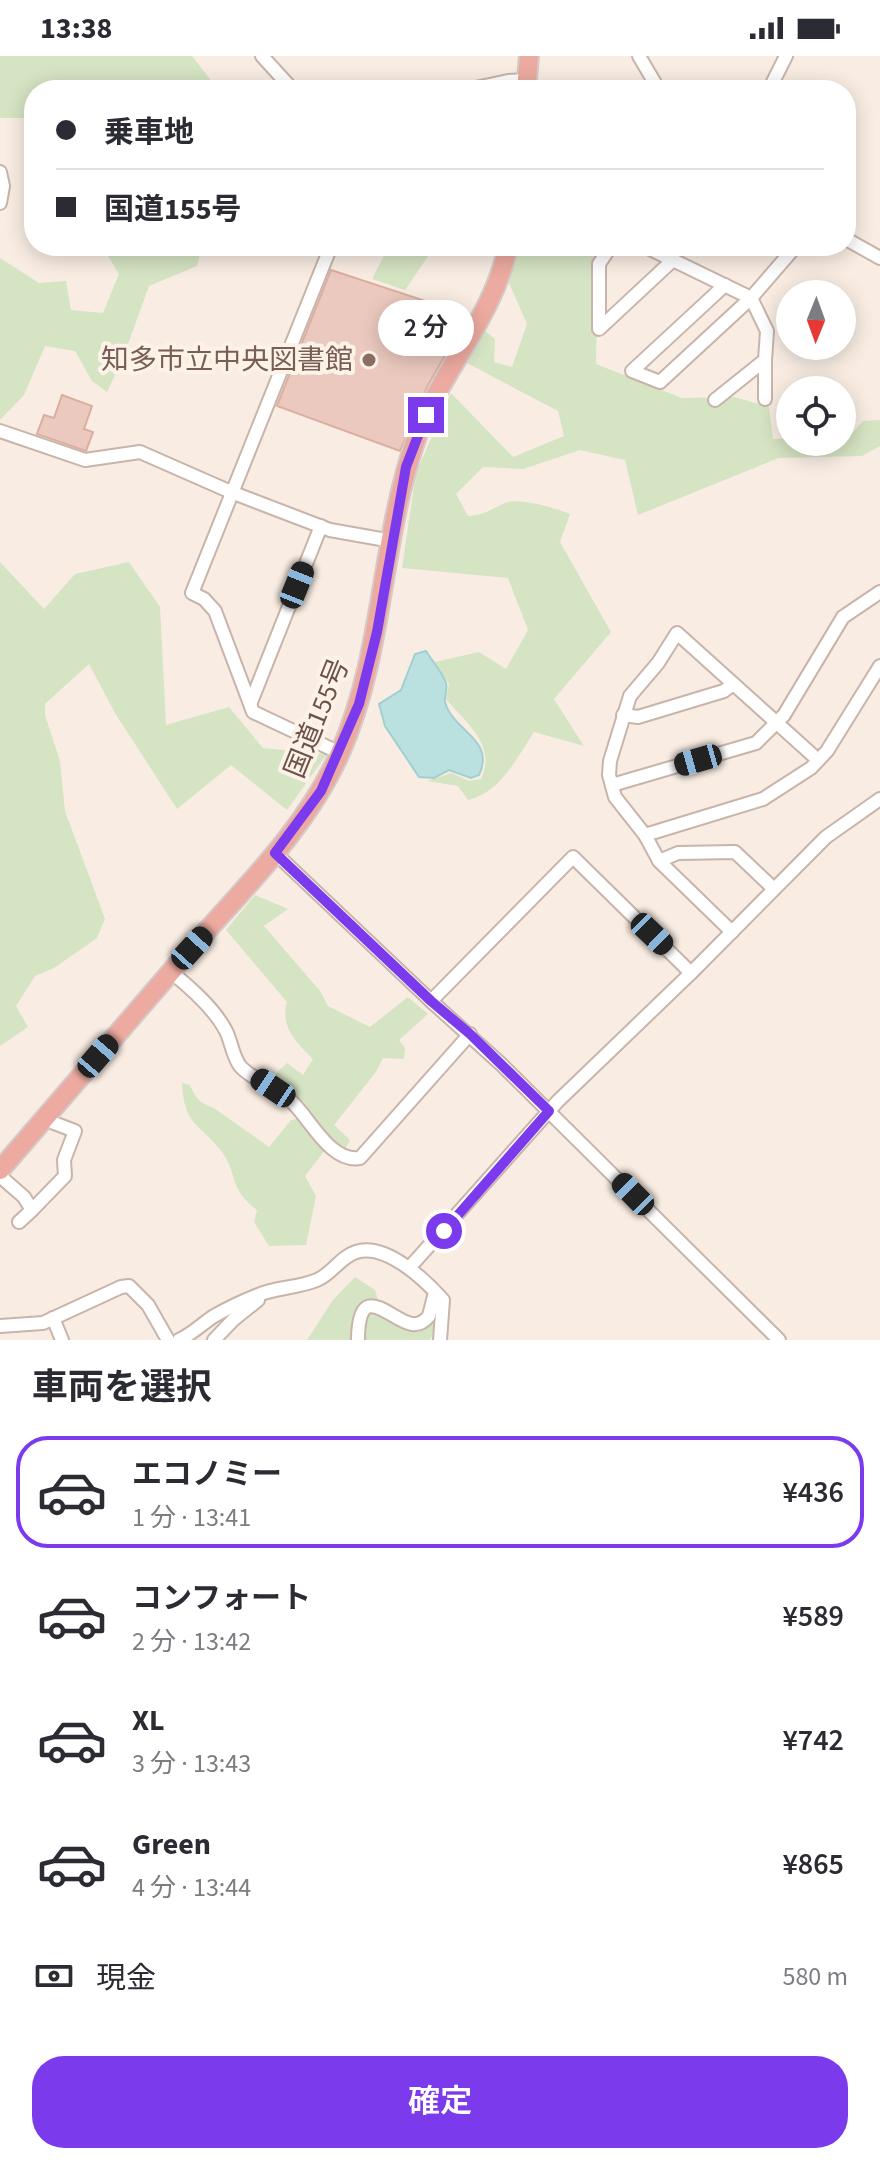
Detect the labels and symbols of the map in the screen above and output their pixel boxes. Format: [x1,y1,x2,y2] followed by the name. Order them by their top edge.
[776,280,856,360] north arrow
[378,299,474,355] callout: 2 分
[101,340,353,380] place label: 知多市立中央図書館
[360,351,378,369] marker: 知多市立中央図書館
[408,397,444,433] route end
[277,558,317,612] car
[275,652,359,784] street label: 国道155号
[672,742,724,778] car
[626,909,678,959] car
[167,922,217,974] car
[73,1030,123,1082] car
[246,1065,300,1111] car
[608,1169,658,1219] car
[426,1213,462,1249] route start

